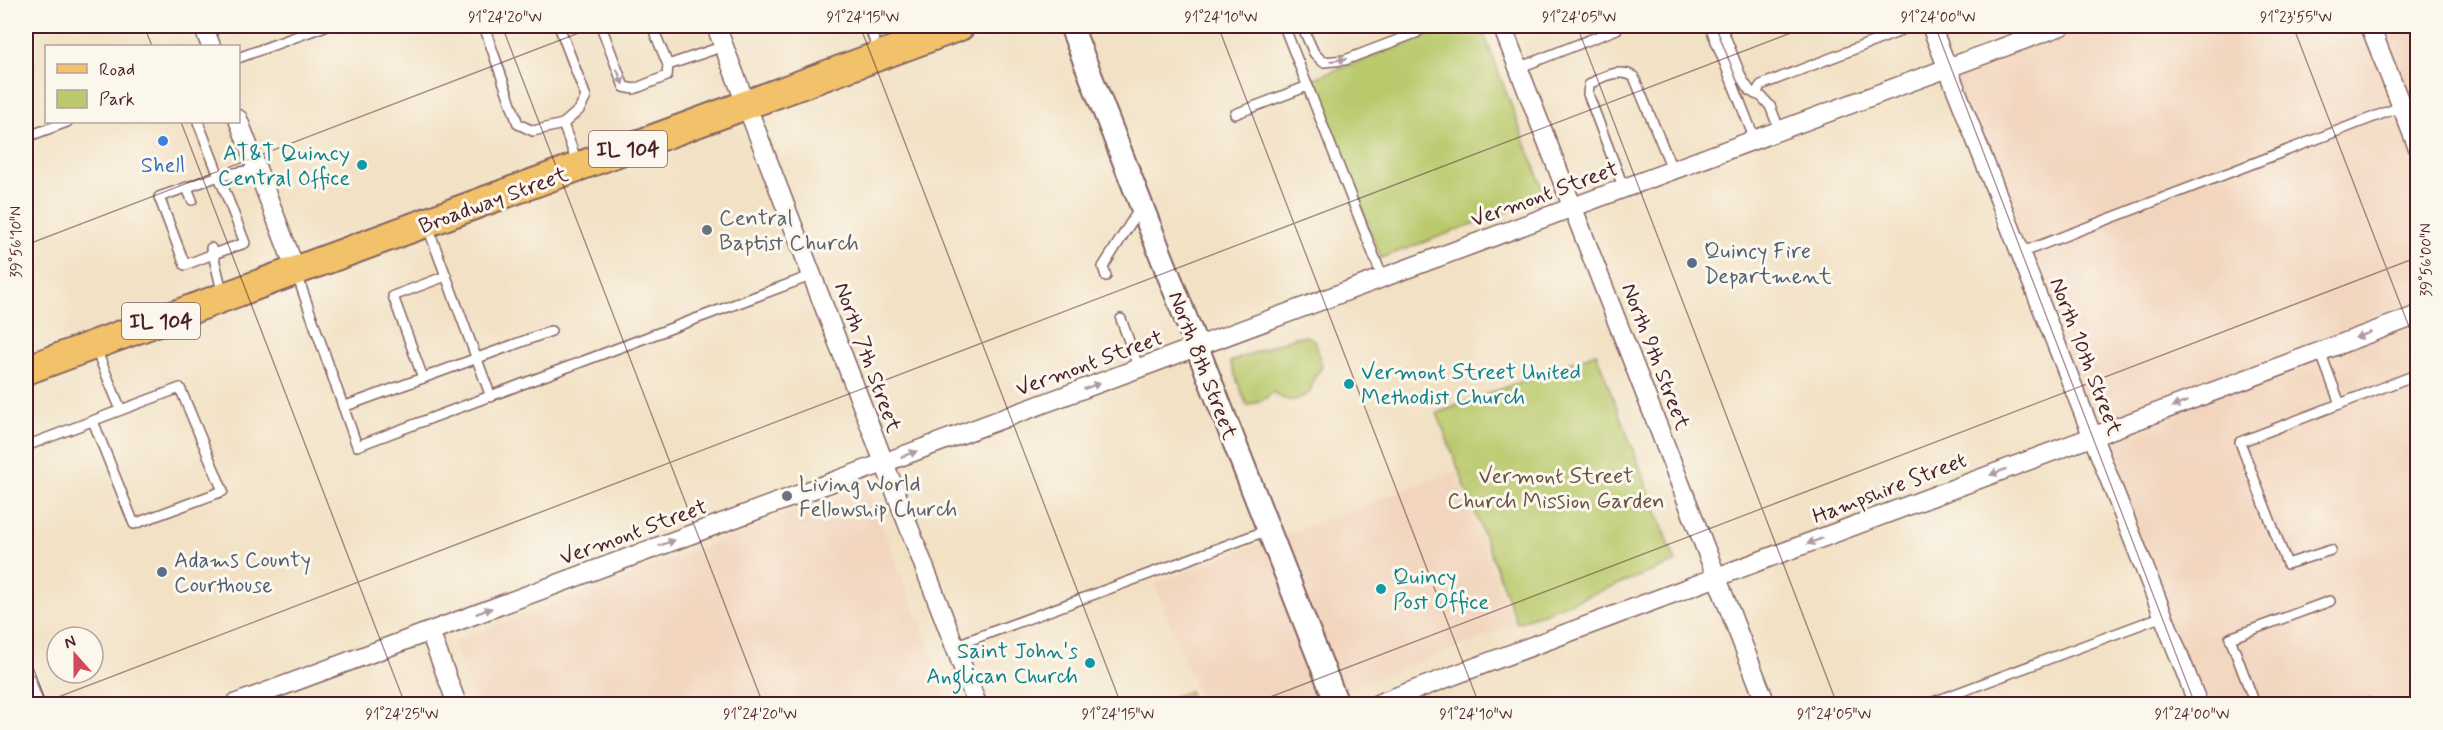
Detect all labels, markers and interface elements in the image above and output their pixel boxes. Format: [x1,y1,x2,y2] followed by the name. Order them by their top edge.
[468,8,542,28] text: 91°24'20"W
[827,8,899,28] text: 91°24'15"W
[1185,8,1257,28] text: 91°24'10"W
[1542,8,1616,28] text: 91°24'05"W
[1901,8,1975,28] text: 91°24'00"W
[2260,8,2332,28] text: 91°23'55"W
[45,45,240,123] legend
[1329,56,1348,65] one-way arrow
[99,58,135,82] text: Road
[616,69,626,87] one-way arrow
[99,88,135,112] text: Park
[589,131,667,167] road number: IL 104
[156,134,170,148] marker: Shell
[218,140,350,193] place label: AT&T Quincy Central Office
[141,152,185,180] place label: Shell
[1467,155,1622,235] street label: Vermont Street
[355,158,369,172] marker: AT&T Quincy Central Office
[415,161,572,241] street label: Broadway Street
[719,205,859,258] place label: Central Baptist Church
[7,206,27,278] text: 39°56'10"N
[700,223,714,237] marker: Central Baptist Church
[2417,223,2437,297] text: 39°56'00"N
[1704,238,1832,291] place label: Quincy Fire Department
[1685,256,1699,270] marker: Quincy Fire Department
[2042,274,2128,440] street label: North 10th Street
[827,279,907,437] street label: North 7th Street
[1614,279,1696,434] street label: North 9th Street
[1161,287,1243,444] street label: North 8th Street
[122,303,200,339] road number: IL 104
[1012,324,1167,404] street label: Vermont Street
[2354,331,2372,340] one-way arrow
[1361,359,1581,412] place label: Vermont Street United Methodist Church
[1342,377,1356,391] marker: Vermont Street United Methodist Church
[1083,381,1101,391] one-way arrow
[2171,399,2189,409] one-way arrow
[1809,447,1971,531] street label: Hampshire Street
[900,448,918,458] one-way arrow
[1447,463,1665,516] park label: Vermont Street Church Mission Garden
[1988,467,2006,477] one-way arrow
[799,471,957,524] place label: Living World Fellowship Church
[780,489,794,503] marker: Living World Fellowship Church
[556,493,711,573] street label: Vermont Street
[1806,536,1824,546] one-way arrow
[658,538,676,548] one-way arrow
[174,547,311,600] place label: Adams County Courthouse
[1393,564,1489,617] place label: Quincy Post Office
[155,565,169,579] marker: Adams County Courthouse
[1374,582,1388,596] marker: Quincy Post Office
[476,606,494,616] one-way arrow
[45,625,105,685] north arrow
[61,631,79,654] text: N
[926,638,1078,694] place label: Saint John's Anglican Church
[1083,656,1097,670] marker: Saint John's Anglican Church
[366,705,438,725] text: 91°24'25"W
[723,705,797,725] text: 91°24'20"W
[1082,705,1154,725] text: 91°24'15"W
[1440,705,1512,725] text: 91°24'10"W
[1797,705,1871,725] text: 91°24'05"W
[2155,705,2229,725] text: 91°24'00"W

